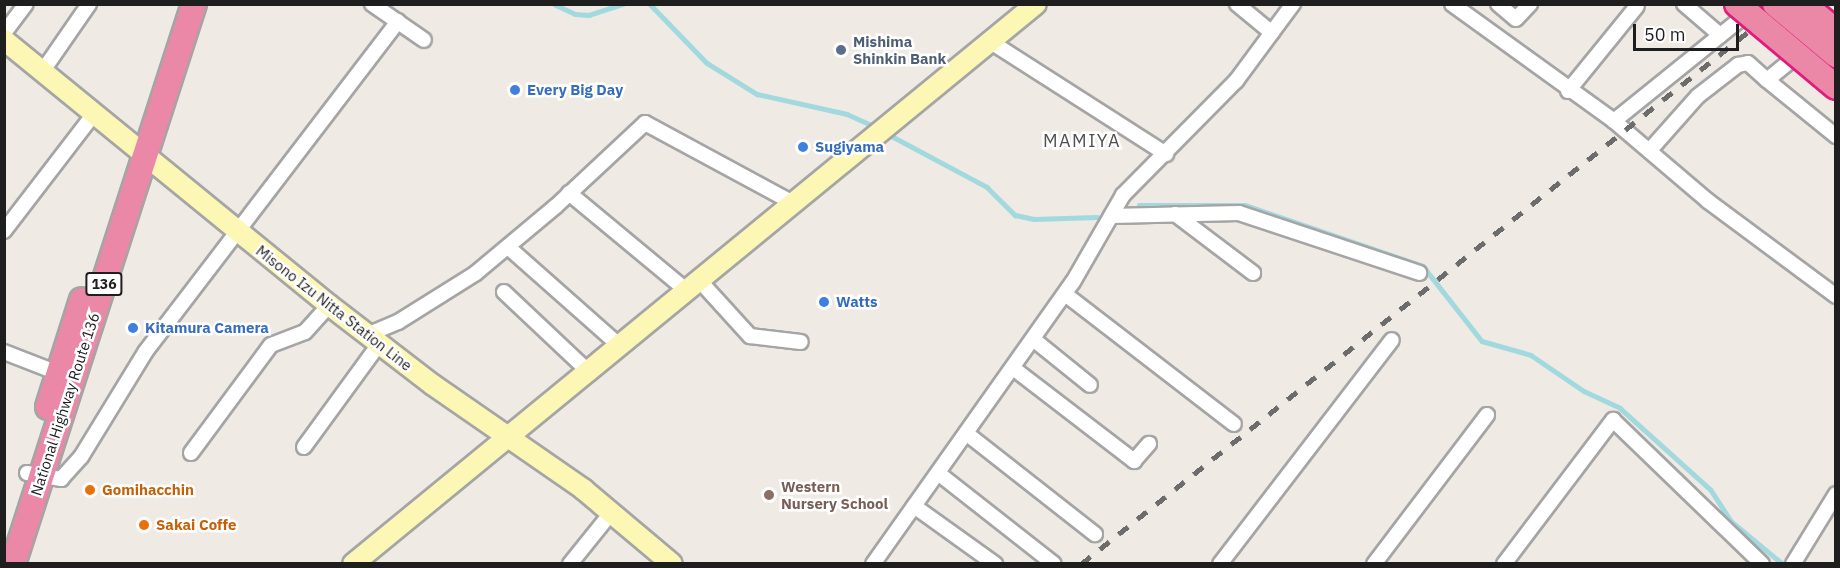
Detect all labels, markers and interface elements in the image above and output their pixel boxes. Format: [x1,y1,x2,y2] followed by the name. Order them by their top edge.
[1636,12,1742,50] scale bar
[1644,23,1686,46] text: 50 m
[853,32,946,67] place label: Mishima Shinkin Bank
[834,43,848,57] marker: Mishima Shinkin Bank
[527,81,623,99] place label: Every Big Day
[508,83,522,97] marker: Every Big Day
[1043,130,1121,152] district label: MAMIYA
[815,138,884,156] place label: Sugiyama
[796,140,810,154] marker: Sugiyama
[252,242,416,374] street label: Misono Izu Nitta Station Line
[84,273,124,295] road number: 136
[836,293,878,311] place label: Watts
[817,295,831,309] marker: Watts
[27,310,103,498] street label: National Highway Route 136
[145,319,269,337] place label: Kitamura Camera
[126,321,140,335] marker: Kitamura Camera
[781,477,888,512] place label: Western Nursery School
[102,481,194,499] place label: Gomihacchin
[83,483,97,497] marker: Gomihacchin
[762,488,776,502] marker: Western Nursery School
[156,516,236,534] place label: Sakai Coffe
[137,518,151,532] marker: Sakai Coffe

